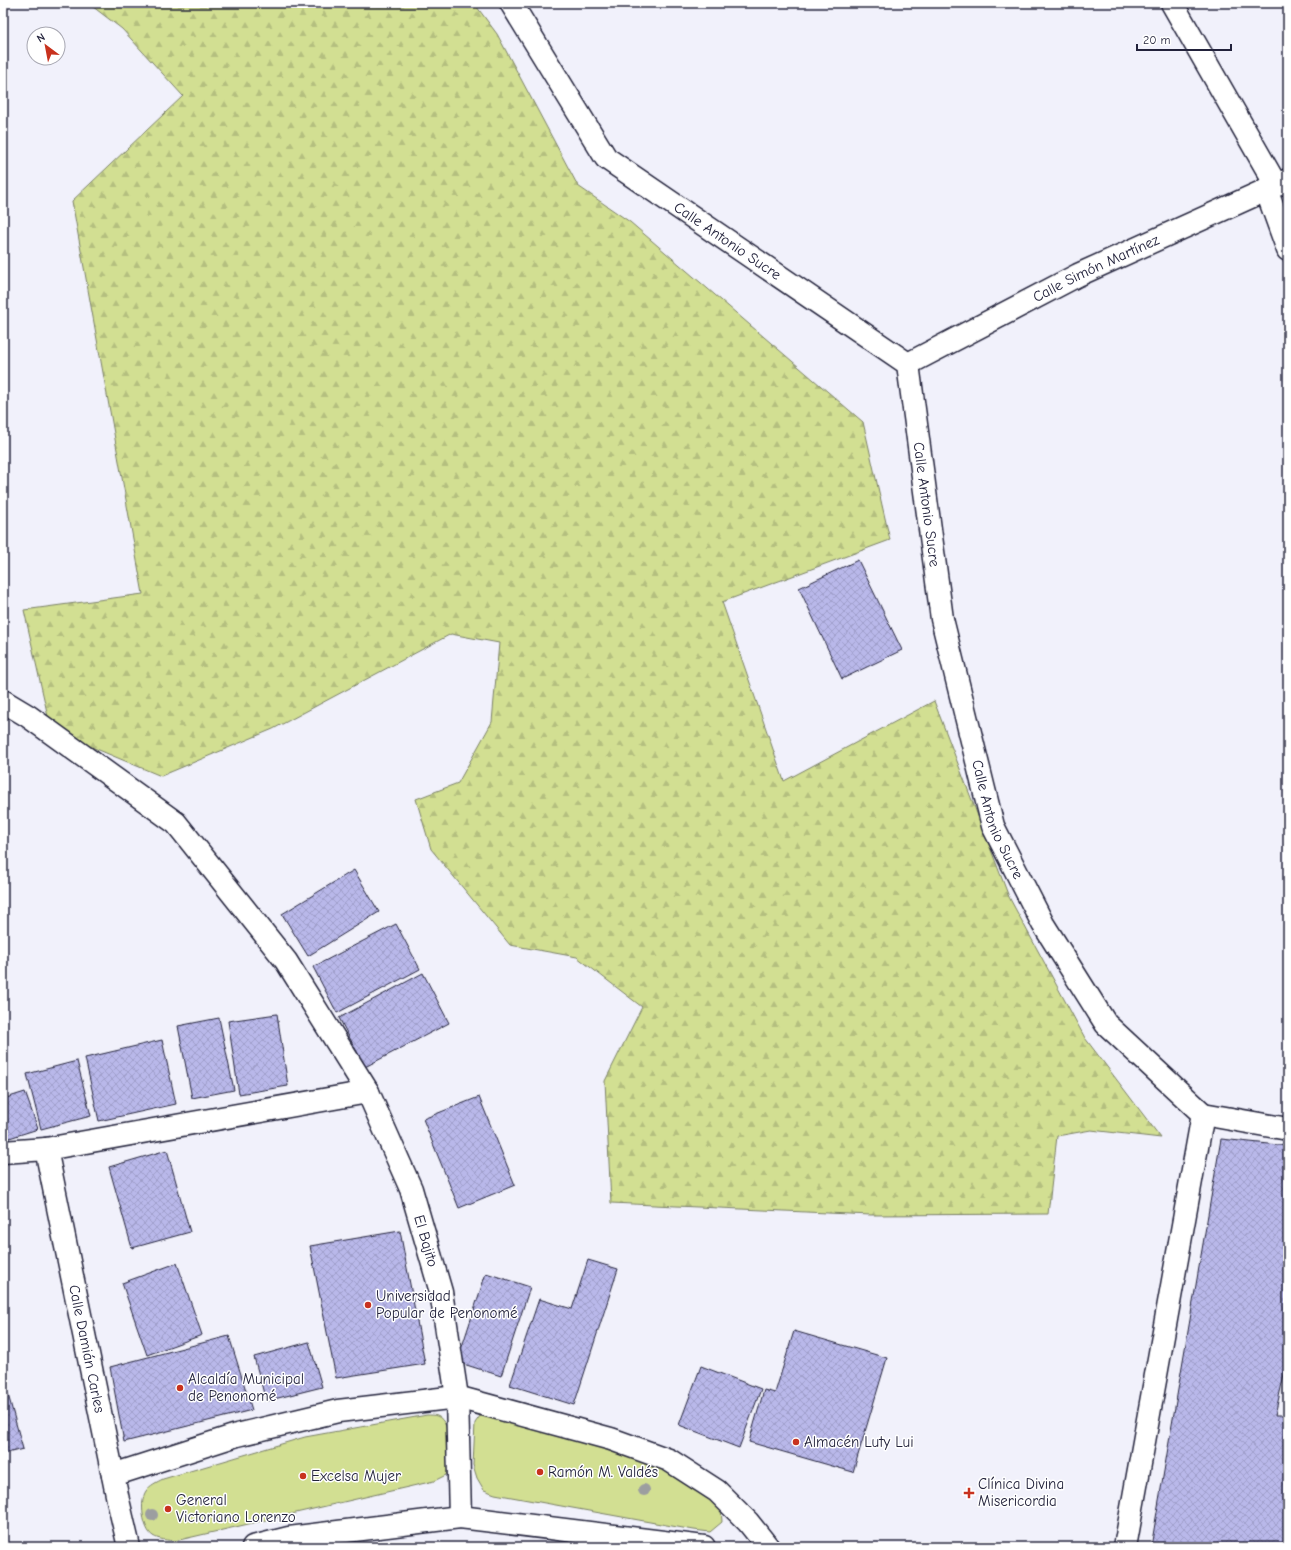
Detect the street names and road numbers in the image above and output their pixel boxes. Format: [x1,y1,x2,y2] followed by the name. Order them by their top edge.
[671,198,785,284] street label: Calle Antonio Sucre
[1030,230,1162,306] street label: Calle Simón Martínez
[909,441,944,568] street label: Calle Antonio Sucre
[968,758,1028,882] street label: Calle Antonio Sucre
[410,1213,442,1269] street label: El Bajito
[65,1283,109,1414] street label: Calle Damián Carles

